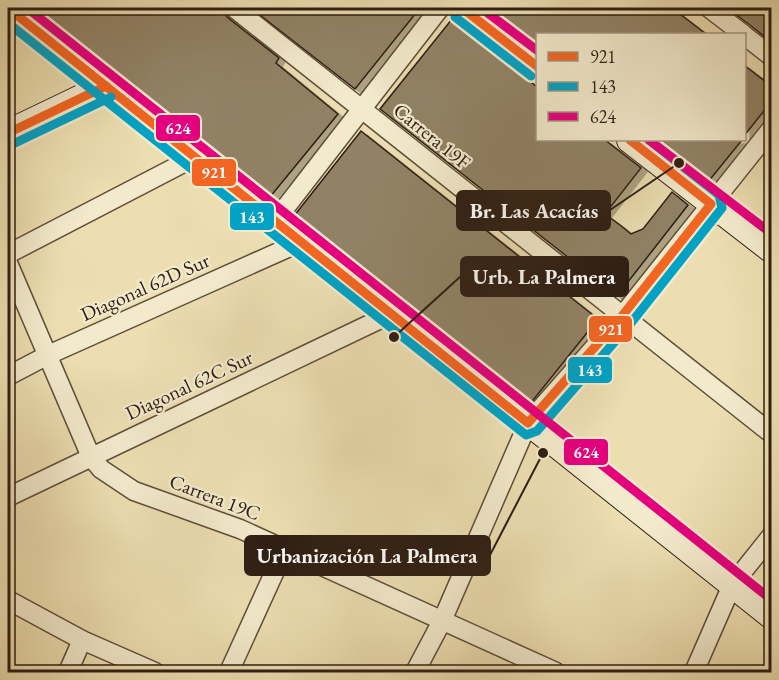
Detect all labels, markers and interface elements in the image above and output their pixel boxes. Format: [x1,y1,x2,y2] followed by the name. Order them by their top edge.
[536,33,746,141] legend
[590,45,616,68] text: 921
[590,75,616,98] text: 143
[388,97,476,175] street label: Carrera 19F
[590,105,616,128] text: 624
[155,114,201,142] line badge: 624
[165,118,191,139] text: 624
[191,158,237,187] line badge: 921
[201,162,227,183] text: 921
[457,191,610,230] callout: Br. Las Acacías
[470,197,598,224] text: Br. Las Acacías
[229,202,275,231] line badge: 143
[239,207,265,228] text: 143
[76,247,214,327] street label: Diagonal 62D Sur
[461,257,628,296] callout: Urb. La Palmera
[473,263,616,290] text: Urb. La Palmera
[588,315,633,343] line badge: 921
[598,319,624,340] text: 921
[121,344,257,426] street label: Diagonal 62C Sur
[567,356,613,384] line badge: 143
[577,360,603,381] text: 143
[563,438,609,466] line badge: 624
[573,442,599,463] text: 624
[166,468,264,526] street label: Carrera 19C
[245,536,490,575] callout: Urbanización La Palmera
[257,542,478,569] text: Urbanización La Palmera

